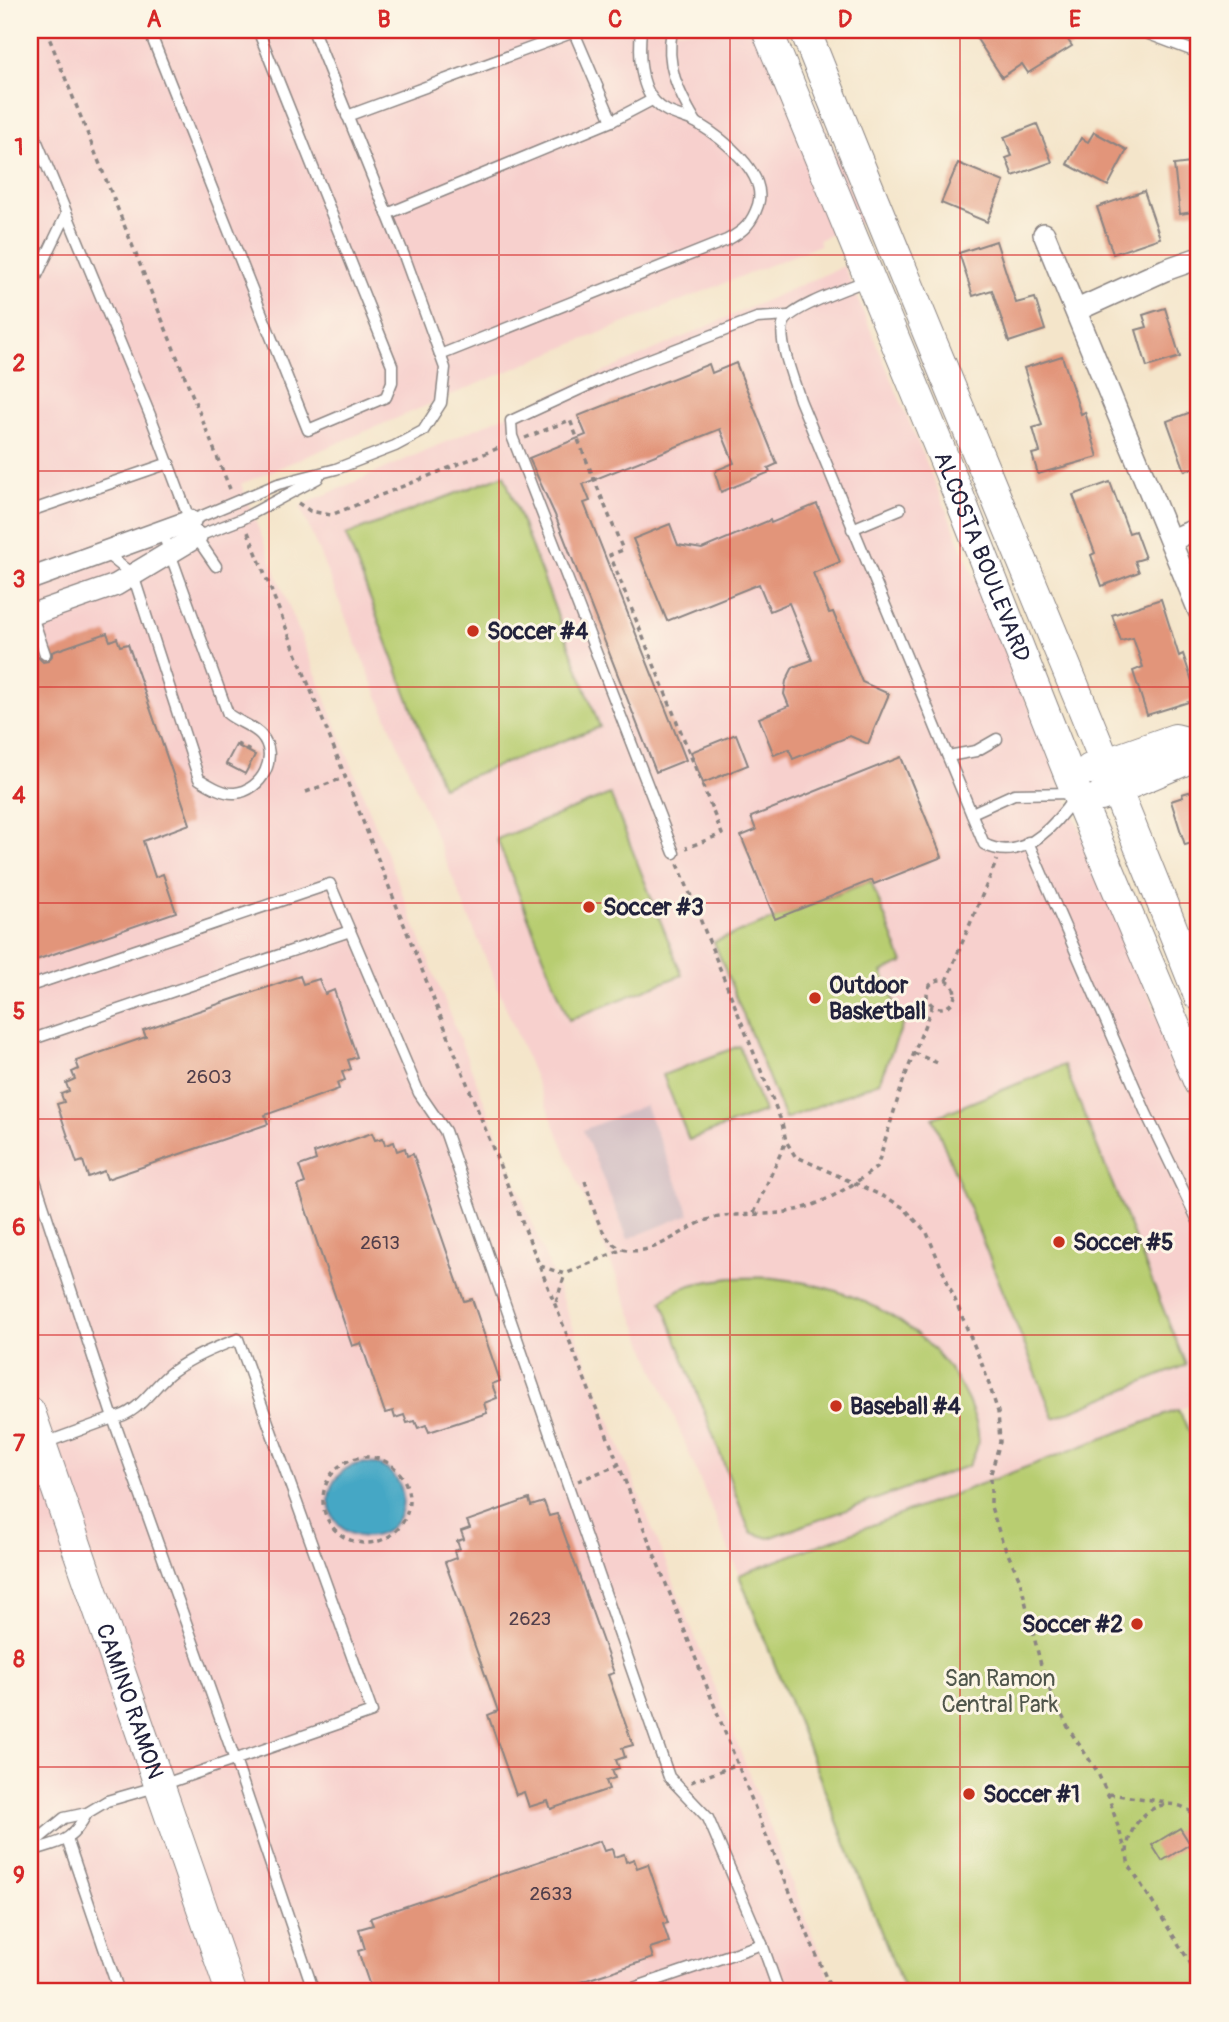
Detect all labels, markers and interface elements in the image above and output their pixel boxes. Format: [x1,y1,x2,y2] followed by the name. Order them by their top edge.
[147,5,162,34] text: A
[377,5,391,34] text: B
[608,5,622,34] text: C
[838,5,852,34] text: D
[1069,5,1081,34] text: E
[15,133,24,162] text: 1
[13,349,26,378] text: 2
[928,447,1037,666] street label: ALCOSTA BOULEVARD
[13,565,25,594] text: 3
[487,617,589,646] place label: Soccer #4
[465,623,481,639] marker: Soccer #4
[12,781,26,810] text: 4
[603,893,704,922] place label: Soccer #3
[581,899,597,915] marker: Soccer #3
[829,971,926,1026] place label: Outdoor Basketball
[807,990,823,1006] marker: Outdoor Basketball
[13,997,25,1026] text: 5
[186,1065,232,1089] house number: 2603
[12,1213,26,1242] text: 6
[1073,1228,1174,1257] place label: Soccer #5
[360,1231,400,1255] house number: 2613
[1051,1234,1067,1250] marker: Soccer #5
[850,1392,962,1421] place label: Baseball #4
[828,1398,844,1414] marker: Baseball #4
[13,1429,26,1458] text: 7
[509,1607,551,1631] house number: 2623
[1022,1610,1123,1639] place label: Soccer #2
[1129,1616,1145,1632] marker: Soccer #2
[89,1620,170,1783] street label: CAMINO RAMON
[13,1645,25,1674] text: 8
[942,1664,1059,1719] park label: San Ramon Central Park
[983,1780,1080,1809] place label: Soccer #1
[961,1786,977,1802] marker: Soccer #1
[13,1861,25,1890] text: 9
[530,1882,572,1906] house number: 2633

